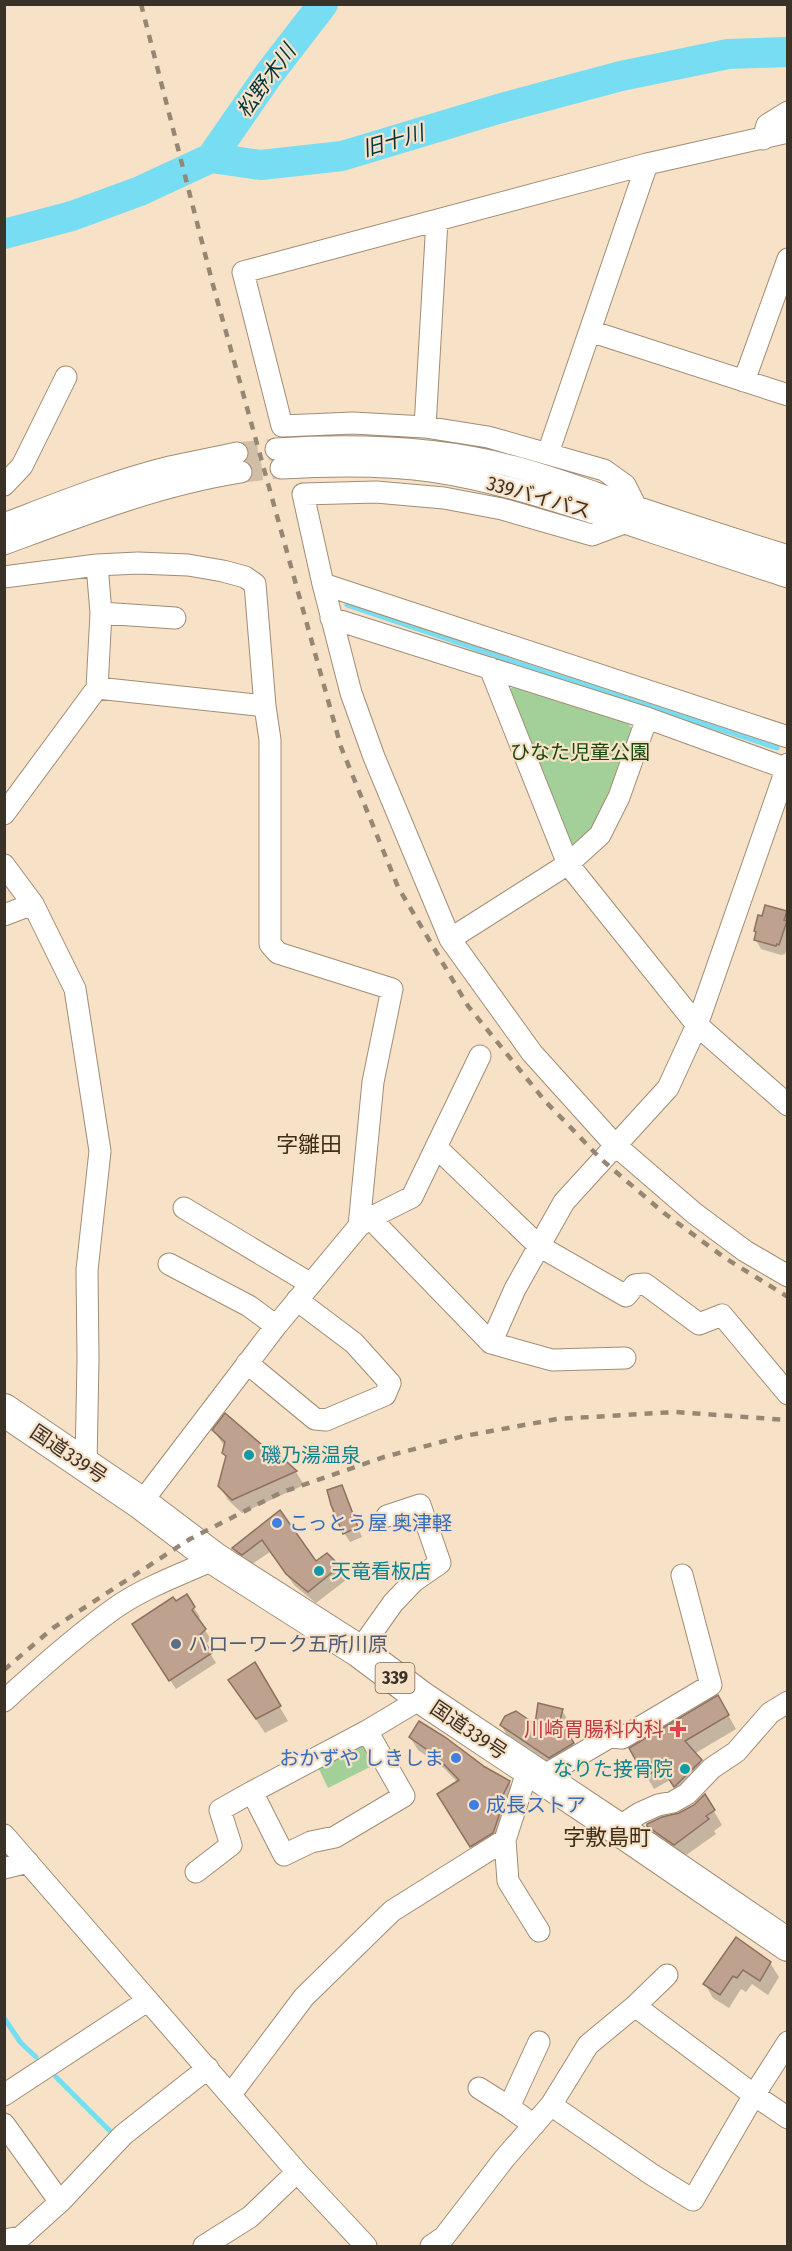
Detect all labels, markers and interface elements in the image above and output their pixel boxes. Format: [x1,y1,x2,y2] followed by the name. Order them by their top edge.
[231,38,302,123] water label: 松野木川
[359,119,429,162] water label: 旧十川
[484,471,594,523] street label: 339バイパス
[510,740,650,764] park label: ひなた児童公園
[276,1131,342,1158] district label: 字雛田
[26,1420,112,1488] street label: 国道339号
[261,1443,361,1467] place label: 磯乃湯温泉
[242,1448,256,1462] marker: 磯乃湯温泉
[289,1511,452,1535] place label: こっとう屋 奥津軽
[270,1516,284,1530] marker: こっとう屋 奥津軽
[331,1559,431,1583] place label: 天竜看板店
[312,1564,326,1578] marker: 天竜看板店
[188,1632,388,1656] place label: ハローワーク五所川原
[169,1637,183,1651] marker: ハローワーク五所川原
[376,1663,414,1693] road number: 339
[426,1696,512,1764] street label: 国道339号
[524,1717,664,1741] place label: 川崎胃腸科内科
[669,1720,687,1738] marker: 川崎胃腸科内科
[279,1746,444,1770] place label: おかずや しきしま
[449,1751,463,1765] marker: おかずや しきしま
[553,1757,673,1781] place label: なりた接骨院
[678,1762,692,1776] marker: なりた接骨院
[486,1793,586,1817] place label: 成長ストア
[467,1798,481,1812] marker: 成長ストア
[563,1824,651,1851] district label: 字敷島町

